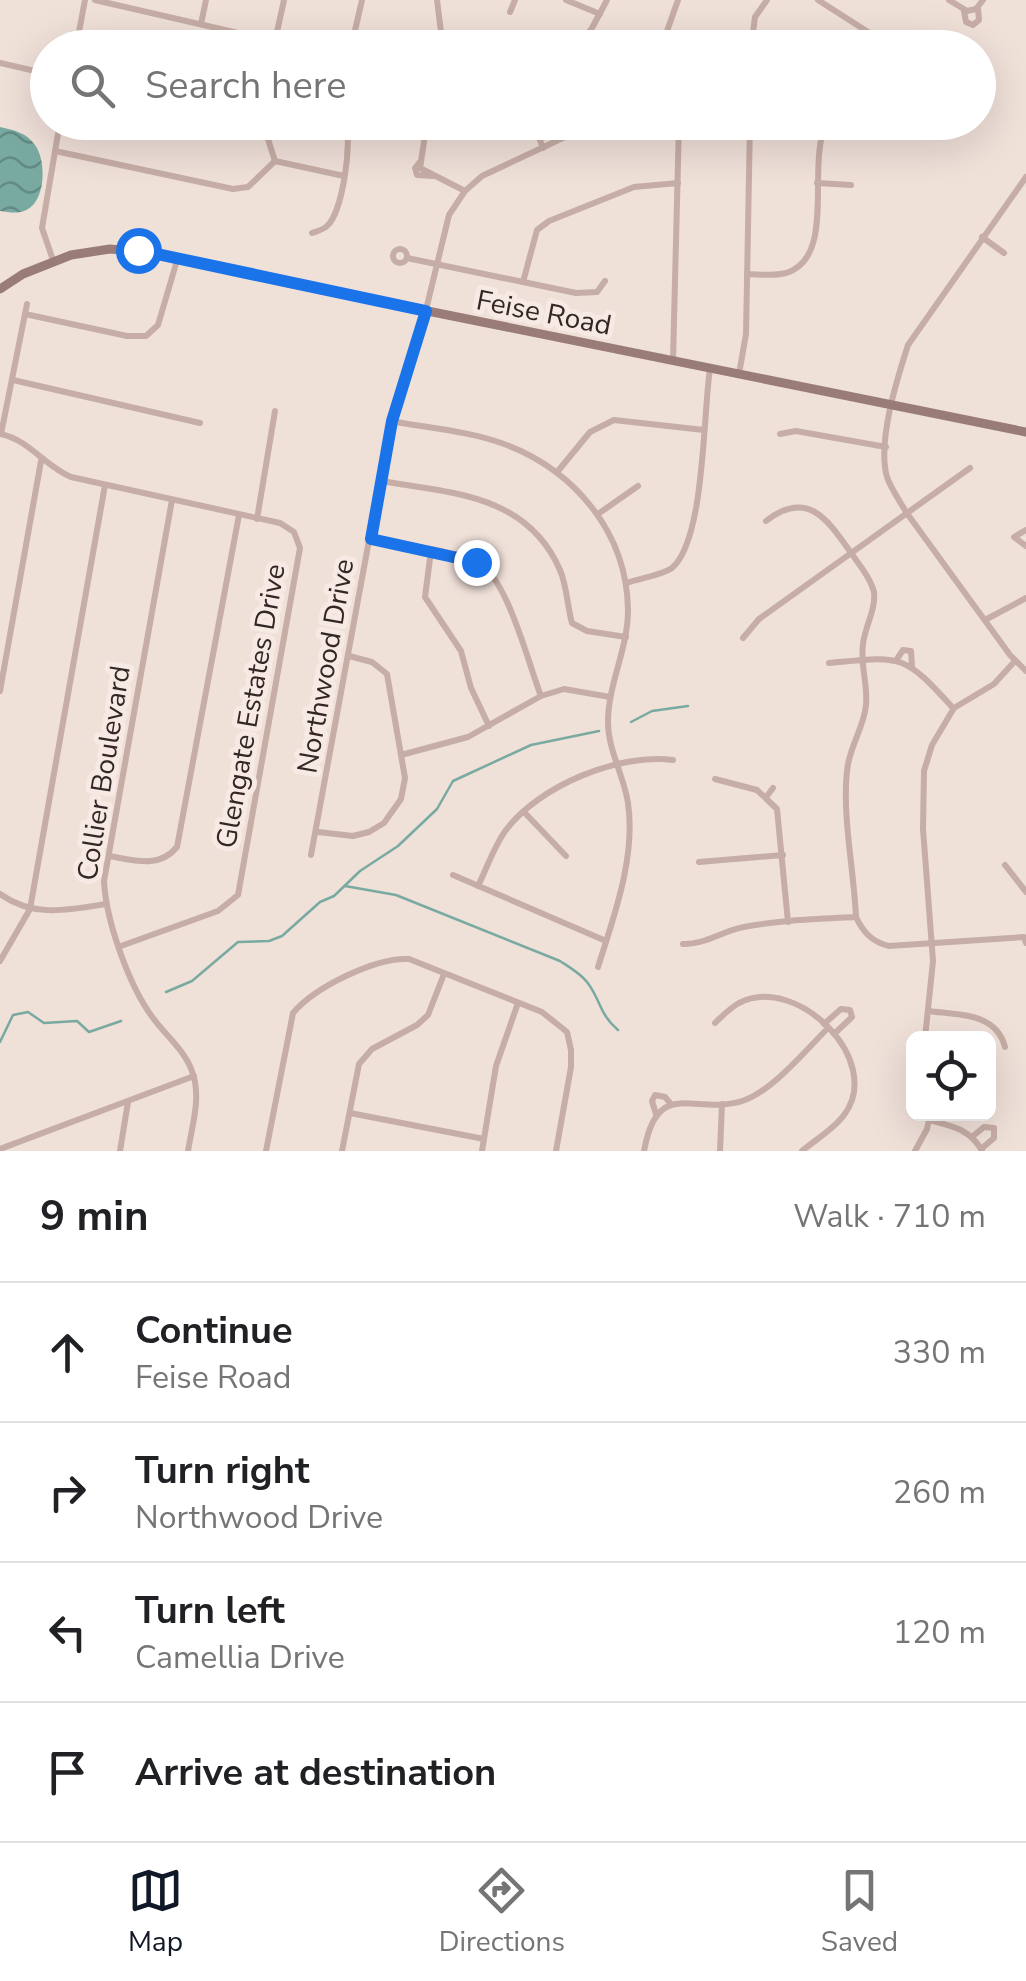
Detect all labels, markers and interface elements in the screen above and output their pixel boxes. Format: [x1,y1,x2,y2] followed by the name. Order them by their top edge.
[30,30,996,140] search box
[65,58,120,113] icon: search
[145,60,346,111] text: Search here
[116,228,162,274] route start
[473,281,615,345] street label: Feise Road
[454,540,500,586] route end
[288,556,364,776] street label: Northwood Drive
[207,561,295,851] street label: Glengate Estates Drive
[68,663,140,883] street label: Collier Boulevard
[906,1031,996,1121] map controls
[906,1031,996,1121] button: locate
[40,1188,149,1245] text: 9 min
[793,1195,986,1238] text: Walk · 710 m
[135,1305,293,1356] text: Continue
[40,1325,95,1380] icon: ahead
[893,1331,986,1374] text: 330 m
[135,1356,291,1399] text: Feise Road
[135,1445,310,1496] text: Turn right
[40,1465,95,1520] icon: right
[893,1471,986,1514] text: 260 m
[135,1496,383,1539] text: Northwood Drive
[135,1585,285,1636] text: Turn left
[40,1605,95,1660] icon: left
[893,1611,986,1654] text: 120 m
[135,1636,345,1679] text: Camellia Drive
[40,1745,95,1800] icon: arrive
[135,1747,496,1798] text: Arrive at destination
[128,1863,183,1961] tab: Map
[439,1863,565,1961] tab: Directions
[821,1863,898,1961] tab: Saved

